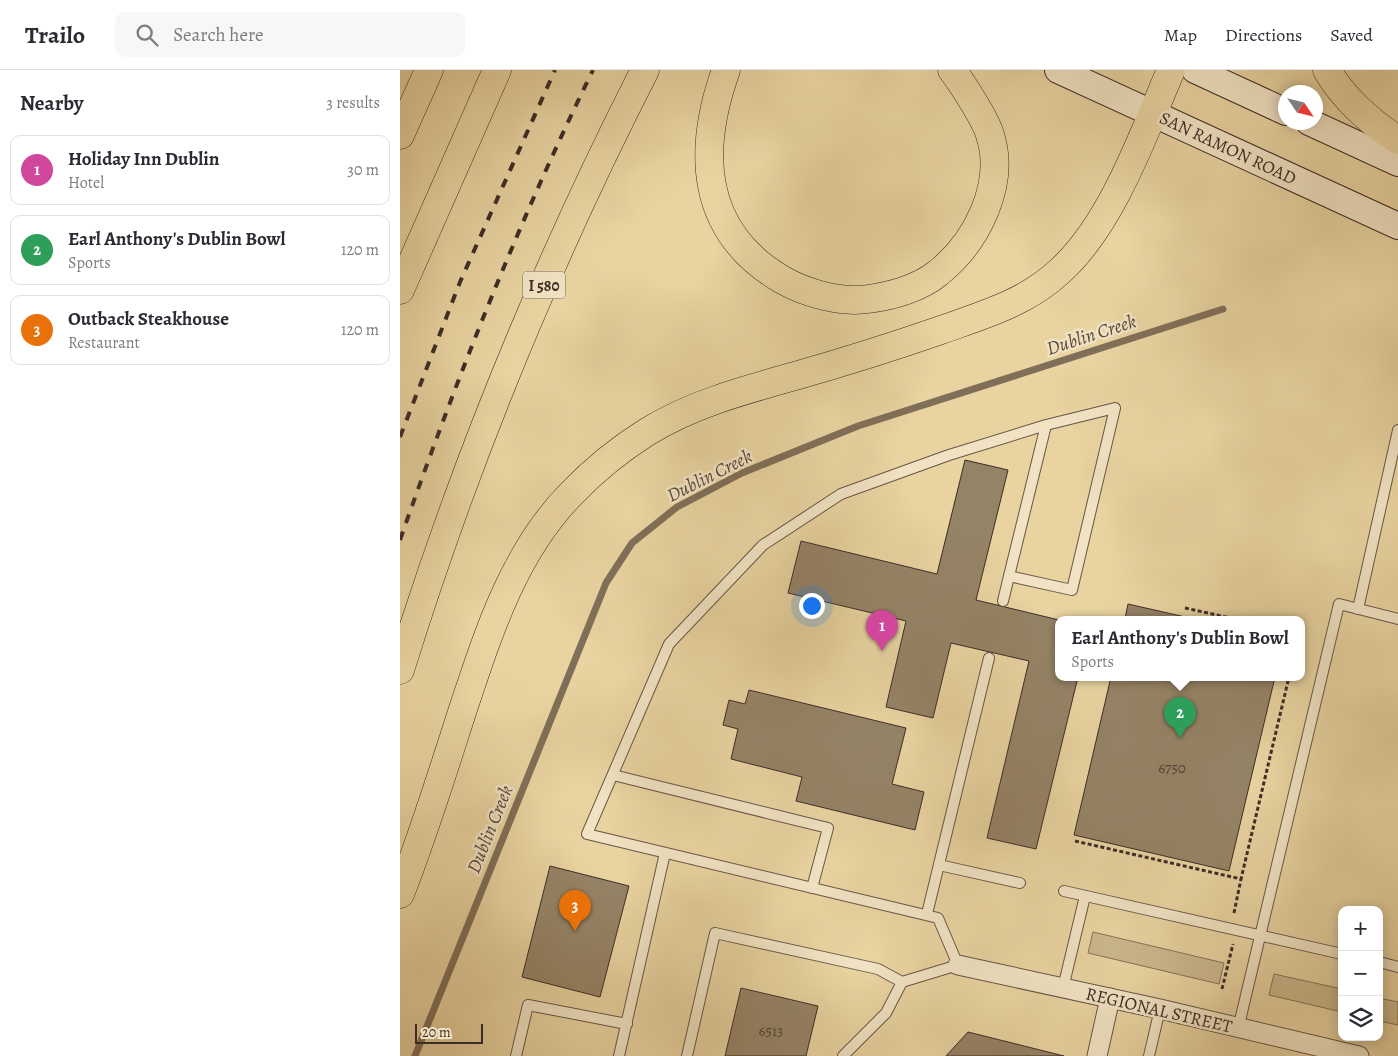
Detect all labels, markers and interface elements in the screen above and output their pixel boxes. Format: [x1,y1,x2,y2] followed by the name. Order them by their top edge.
[115,12,465,57] search box
[25,19,85,51] text: Trailo
[133,21,161,49] icon: search
[173,22,264,48] text: Search here
[1164,23,1197,47] text: Map
[1225,23,1302,47] text: Directions
[1330,23,1373,47] text: Saved
[1278,85,1323,130] north arrow
[20,89,83,117] text: Nearby
[326,92,380,114] text: 3 results
[1156,106,1300,190] street label: SAN RAMON ROAD
[68,146,219,172] text: Holiday Inn Dublin
[34,159,40,181] text: 1
[347,159,379,181] text: 30 m
[68,172,104,194] text: Hotel
[68,226,286,252] text: Earl Anthony's Dublin Bowl
[33,239,41,261] text: 2
[341,239,379,261] text: 120 m
[68,252,111,274] text: Sports
[523,272,565,298] road number: I 580
[68,306,229,332] text: Outback Steakhouse
[1043,308,1139,362] water label: Dublin Creek
[34,319,40,341] text: 3
[341,319,379,341] text: 120 m
[68,332,140,354] text: Restaurant
[662,443,757,509] water label: Dublin Creek
[799,593,825,619] your location
[866,610,898,651] pin: 1
[1055,616,1305,681] popup
[1071,625,1289,651] text: Earl Anthony's Dublin Bowl
[1071,651,1114,673] text: Sports
[1164,697,1196,738] pin: 2
[1158,758,1186,778] house number: 6750
[461,782,519,877] water label: Dublin Creek
[559,890,591,931] pin: 3
[1338,906,1383,1041] map controls
[1338,906,1383,951] button: +
[1338,951,1383,996] button: −
[1083,981,1235,1039] street label: REGIONAL STREET
[1338,996,1383,1041] button: layers
[415,1021,482,1044] scale bar
[759,1021,783,1041] house number: 6513
[422,1023,451,1042] text: 20 m

